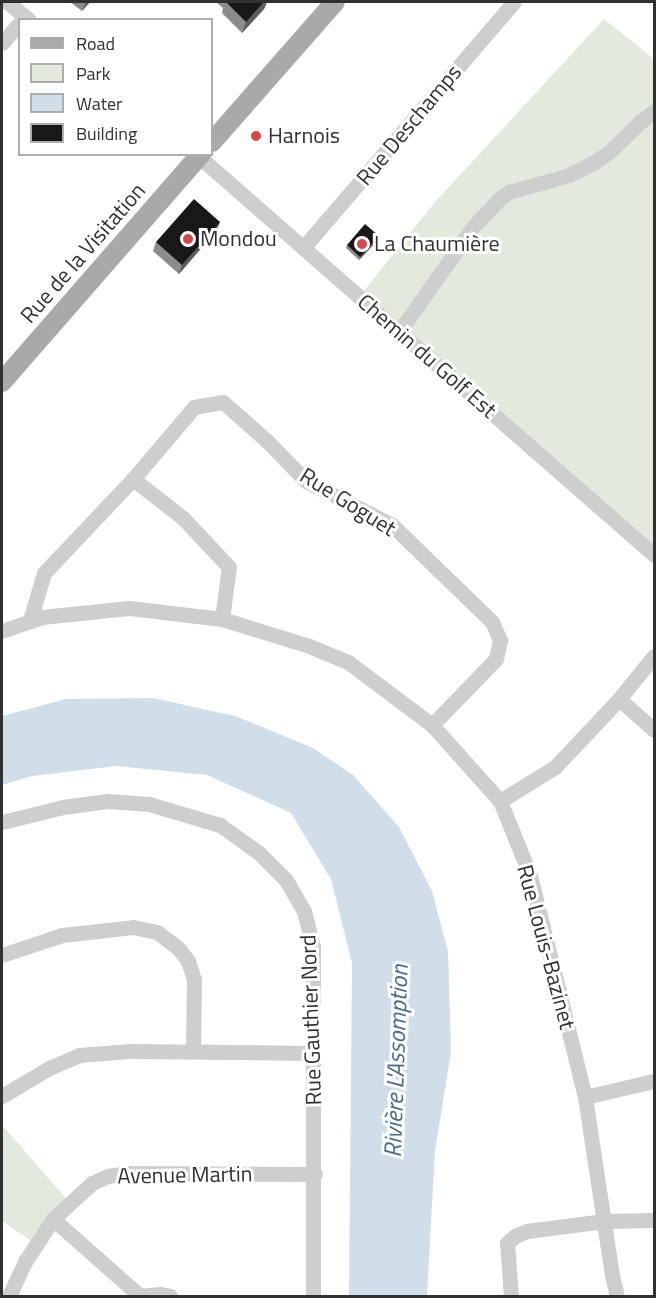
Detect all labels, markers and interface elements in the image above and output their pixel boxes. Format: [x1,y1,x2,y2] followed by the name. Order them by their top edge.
[18,18,213,156] legend
[76,30,115,57] text: Road
[351,59,467,191] street label: Rue Deschamps
[76,60,110,87] text: Park
[76,90,122,117] text: Water
[76,120,137,147] text: Building
[268,123,340,149] place label: Harnois
[249,129,263,143] marker: Harnois
[15,178,151,328] street label: Rue de la Visitation
[200,226,277,252] place label: Mondou
[374,231,500,257] place label: La Chaumière
[181,232,195,246] marker: Mondou
[355,237,369,251] marker: La Chaumière
[352,288,502,424] street label: Chemin du Golf Est
[295,462,401,542] street label: Rue Goguet
[511,862,581,1032] street label: Rue Louis-Bazinet
[295,934,327,1106] street label: Rue Gauthier Nord
[378,964,414,1158] water label: Rivière L'Assomption
[117,1161,253,1189] street label: Avenue Martin

